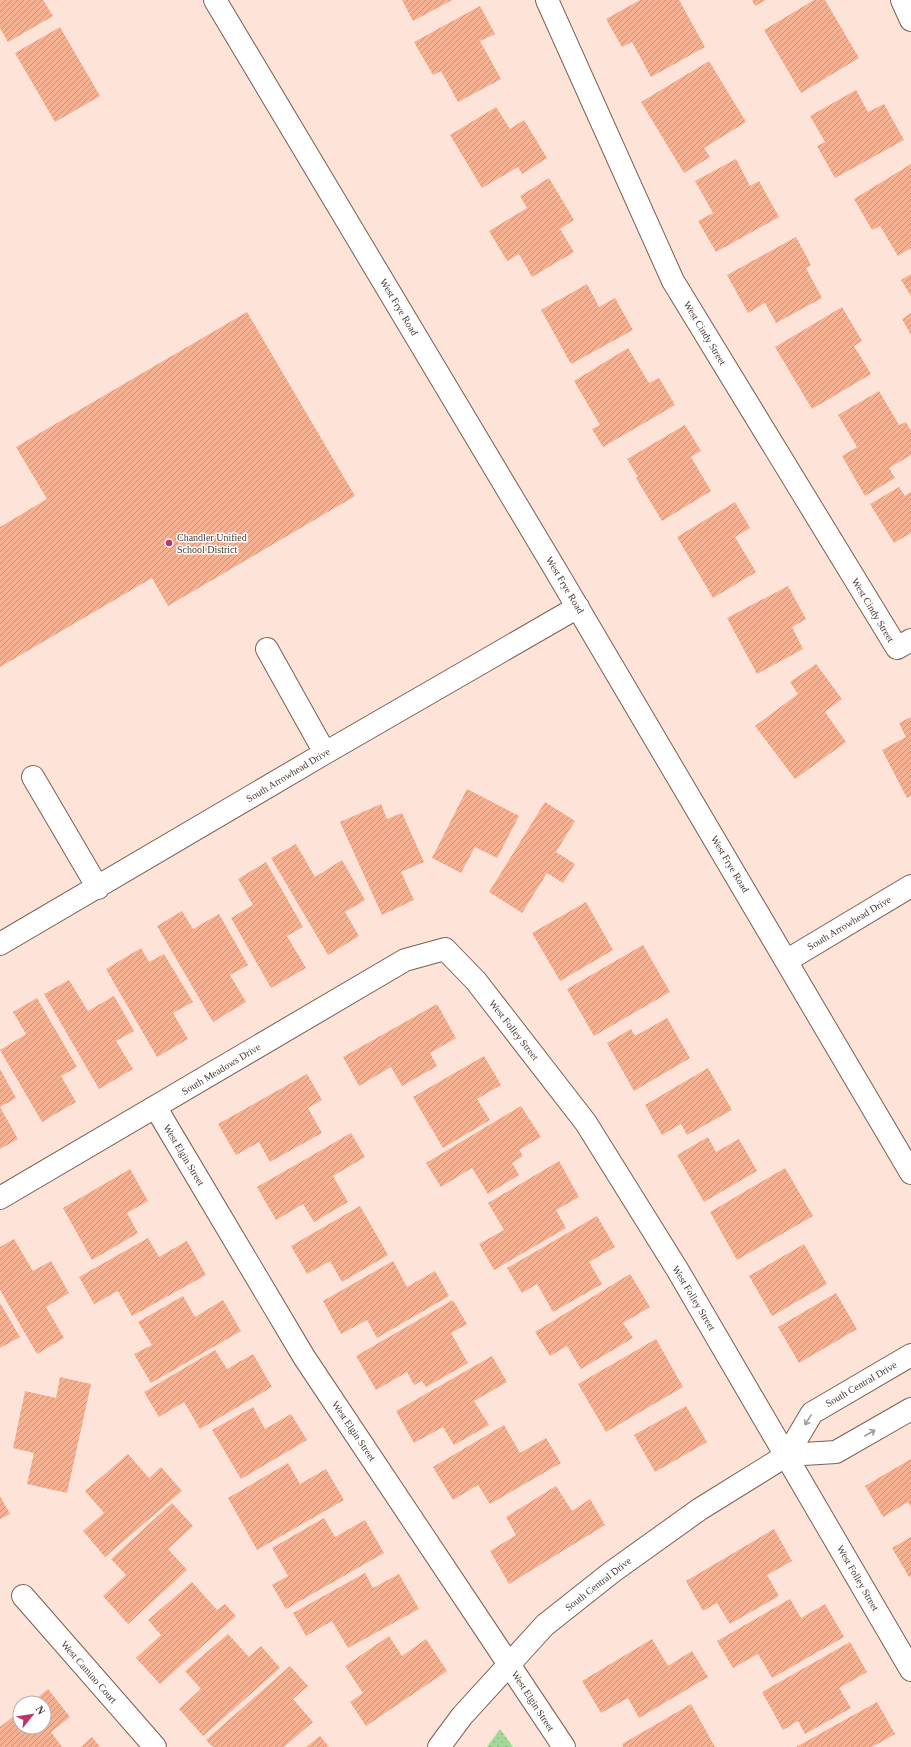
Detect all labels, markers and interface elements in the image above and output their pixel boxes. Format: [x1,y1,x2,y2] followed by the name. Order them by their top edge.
[378,277,420,337] street label: West Frye Road
[682,299,729,367] street label: West Cindy Street
[177,532,247,555] place label: Chandler Unified School District
[164,538,174,548] marker: Chandler Unified School District
[544,555,586,615] street label: West Frye Road
[850,576,897,644] street label: West Cindy Street
[244,745,332,804] street label: South Arrowhead Drive
[709,834,751,894] street label: West Frye Road
[805,893,893,952] street label: South Arrowhead Drive
[487,998,541,1063] street label: West Folley Street
[180,1041,263,1097] street label: South Meadows Drive
[161,1122,207,1188] street label: West Elgin Street
[670,1264,718,1333] street label: West Folley Street
[823,1359,899,1409] street label: South Central Drive
[330,1399,378,1463] street label: West Elgin Street
[803,1414,811,1426] one-way arrow
[864,1428,876,1436] one-way arrow
[835,1543,881,1613] street label: West Folley Street
[563,1555,634,1613] street label: South Central Drive
[59,1639,119,1706] street label: West Camino Court
[509,1669,557,1733] street label: West Elgin Street
[12,1695,52,1735] north arrow
[33,1704,48,1716] text: N

